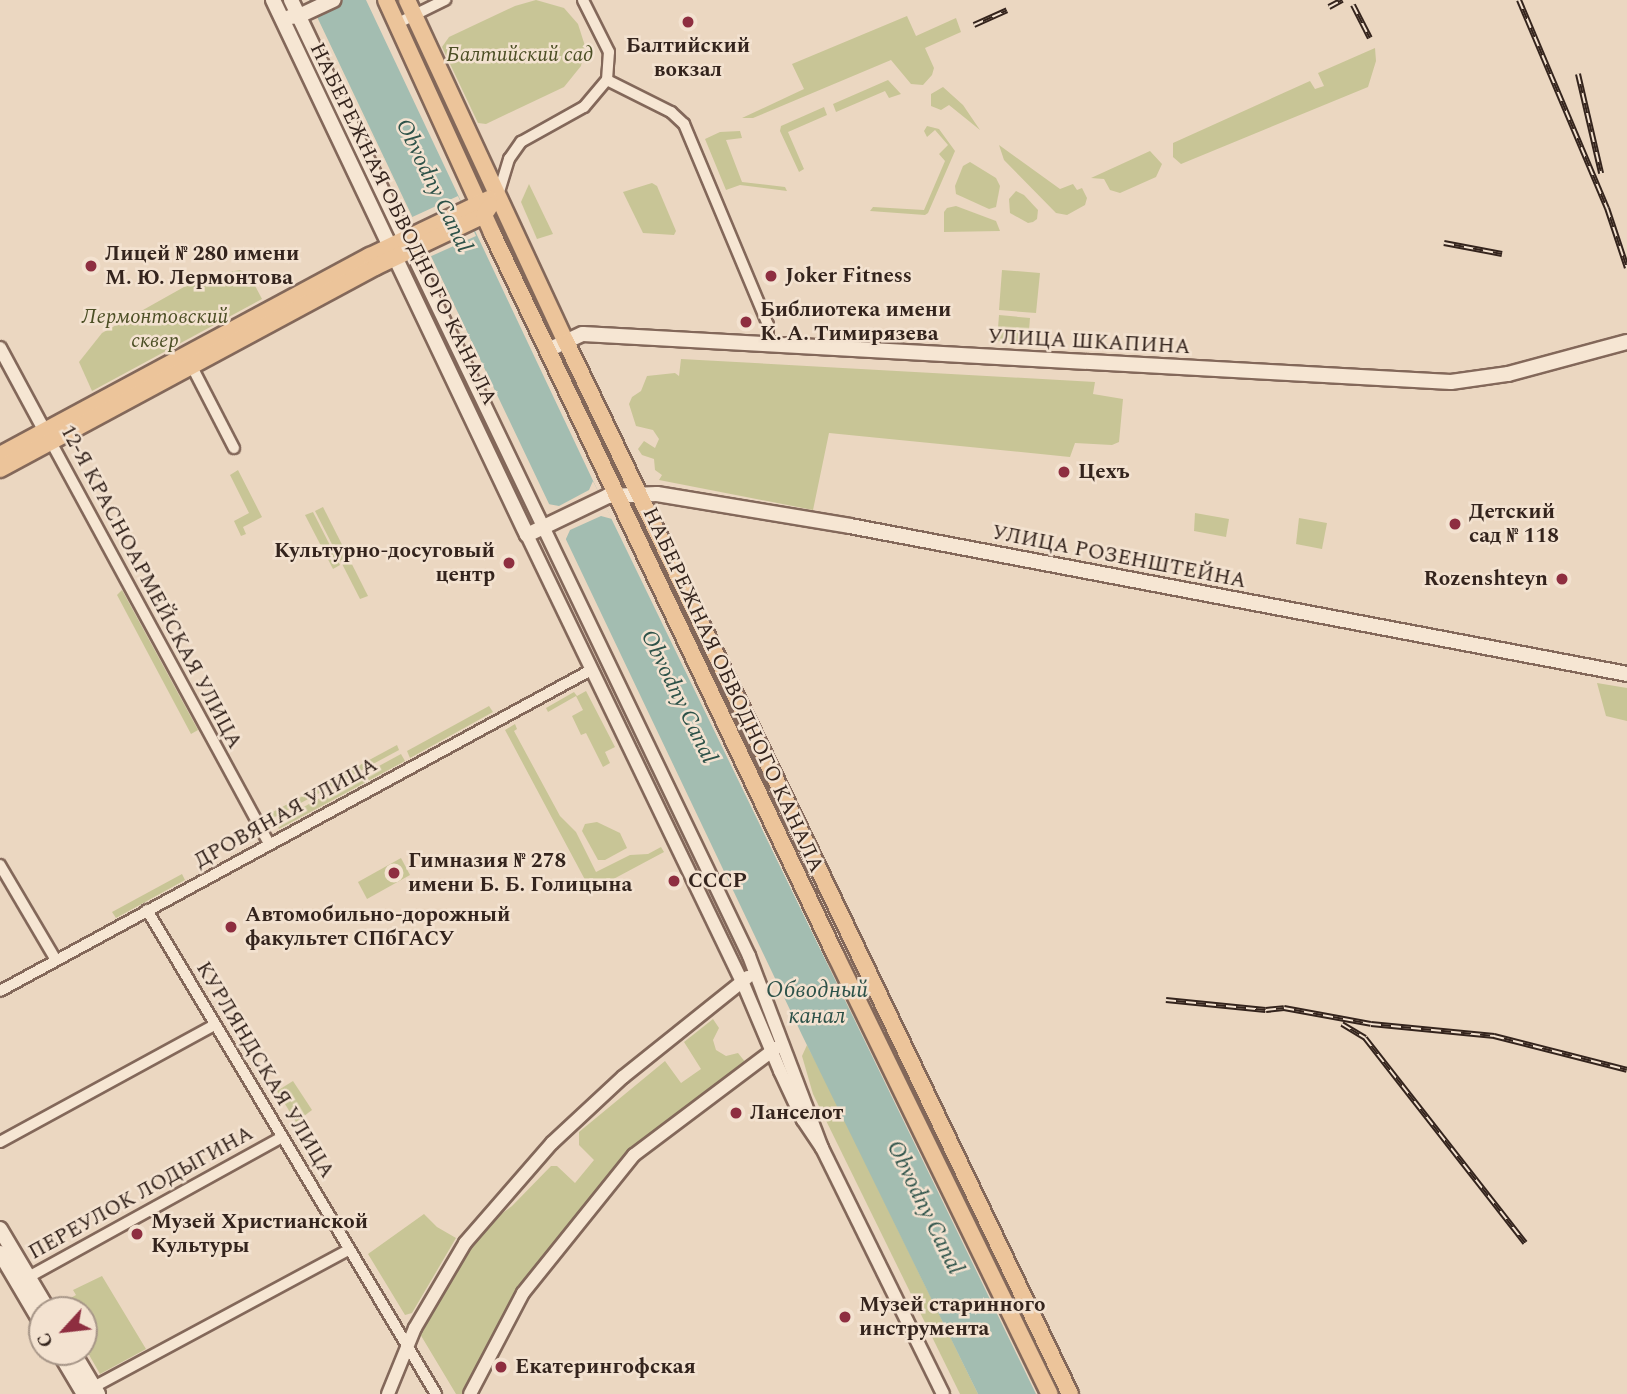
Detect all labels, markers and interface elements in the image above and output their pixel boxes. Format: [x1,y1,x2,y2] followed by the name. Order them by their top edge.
[680,14,696,30] marker: Балтийский вокзал
[626,33,750,83] place label: Балтийский вокзал
[304,39,502,409] street label: НАБЕРЕЖНАЯ ОБВОДНОГО КАНАЛА
[446,42,594,68] park label: Балтийский сад
[389,115,477,257] water label: Obvodny Canal
[105,241,299,291] place label: Лицей № 280 имени М. Ю. Лермонтова
[83,258,99,274] marker: Лицей № 280 имени М. Ю. Лермонтова
[785,263,912,289] place label: Joker Fitness
[763,268,779,284] marker: Joker Fitness
[760,297,951,347] place label: Библиотека имени К. А. Тимирязева
[82,304,228,354] park label: Лермонтовский сквер
[738,314,754,330] marker: Библиотека имени К. А. Тимирязева
[987,324,1191,360] street label: УЛИЦА ШКАПИНА
[55,421,247,753] street label: 12-Я КРАСНОАРМЕЙСКАЯ УЛИЦА
[1078,459,1130,485] place label: Цехъ
[1056,464,1072,480] marker: Цехъ
[1469,499,1559,549] place label: Детский сад № 118
[637,503,829,877] street label: НАБЕРЕЖНАЯ ОБВОДНОГО КАНАЛА
[1447,516,1463,532] marker: Детский сад № 118
[990,520,1248,594] street label: УЛИЦА РОЗЕНШТЕЙНА
[274,538,495,588] place label: Культурно-досуговый центр
[501,555,517,571] marker: Культурно-досуговый центр
[1424,566,1548,592] place label: Rozenshteyn
[1554,571,1570,587] marker: Rozenshteyn
[634,626,722,768] water label: Obvodny Canal
[190,752,382,874] street label: ДРОВЯНАЯ УЛИЦА
[408,848,632,898] place label: Гимназия № 278 имени Б. Б. Голицына
[386,865,402,881] marker: Гимназия № 278 имени Б. Б. Голицына
[688,868,747,894] place label: СССР
[666,873,682,889] marker: СССР
[245,902,511,952] place label: Автомобильно-дорожный факультет СПбГАСУ
[223,919,239,935] marker: Автомобильно-дорожный факультет СПбГАСУ
[190,957,340,1183] street label: КУРЛЯНДСКАЯ УЛИЦА
[766,977,868,1031] water label: Обводный канал
[750,1100,843,1126] place label: Ланселот
[728,1105,744,1121] marker: Ланселот
[24,1121,258,1265] street label: ПЕРЕУЛОК ЛОДЫГИНА
[880,1137,968,1279] water label: Obvodny Canal
[151,1209,368,1259] place label: Музей Христианской Культуры
[129,1226,145,1242] marker: Музей Христианской Культуры
[859,1292,1046,1342] place label: Музей старинного инструмента
[28,1296,98,1366] north arrow
[837,1309,853,1325] marker: Музей старинного инструмента
[30,1327,62,1352] text: С
[515,1354,696,1380] place label: Екатерингофская
[493,1359,509,1375] marker: Екатерингофская

